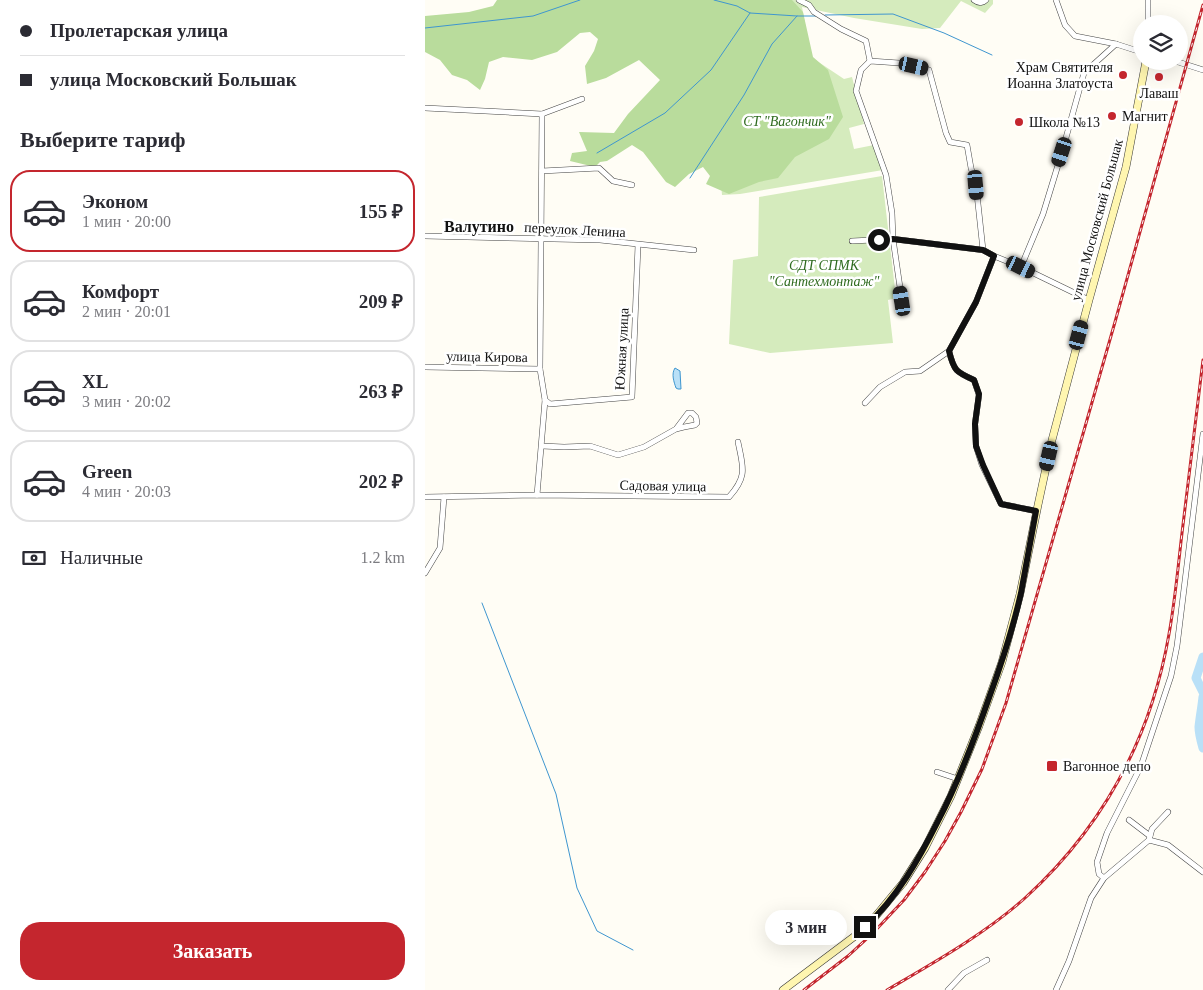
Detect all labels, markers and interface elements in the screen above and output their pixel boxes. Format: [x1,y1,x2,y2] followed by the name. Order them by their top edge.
[1133,15,1188,70] map controls
[1133,15,1188,70] button: layers
[50,20,228,41] text: Пролетарская улица
[897,55,930,77] car
[1007,60,1114,91] place label: Храм Святителя Иоанна Златоуста
[50,69,297,90] text: улица Московский Большак
[1117,69,1129,81] marker: Храм Святителя Иоанна Златоуста
[1153,71,1165,83] marker: Лаваш
[1139,86,1179,101] place label: Лаваш
[1122,109,1168,124] place label: Магнит
[1106,110,1118,122] marker: Магнит
[743,114,831,129] park label: СТ "Вагончик"
[1029,115,1100,130] place label: Школа №13
[1013,116,1025,128] marker: Школа №13
[20,127,186,152] text: Выберите тариф
[1050,135,1073,169] car
[1068,137,1126,303] street label: улица Московский Большак
[967,169,984,201] car
[22,189,67,234] icon: car
[82,191,148,212] text: Эконом
[359,201,403,222] text: 155 ₽
[82,213,171,230] text: 1 мин · 20:00
[444,218,514,236] district label: Валутино
[524,220,627,240] street label: переулок Ленина
[868,229,890,251] route start
[1004,254,1037,280] car
[769,258,879,289] park label: СДТ СПМК "Сантехмонтаж"
[22,279,67,324] icon: car
[82,281,159,302] text: Комфорт
[892,285,911,317] car
[359,291,403,312] text: 209 ₽
[82,303,171,320] text: 2 мин · 20:01
[612,307,632,391] street label: Южная улица
[1067,319,1090,351] car
[446,349,529,365] street label: улица Кирова
[22,369,67,414] icon: car
[82,371,108,392] text: XL
[359,381,403,402] text: 263 ₽
[82,393,171,410] text: 3 мин · 20:02
[1038,440,1059,472] car
[22,459,67,504] icon: car
[82,461,132,482] text: Green
[359,471,403,492] text: 202 ₽
[619,478,707,494] street label: Садовая улица
[82,483,171,500] text: 4 мин · 20:03
[20,544,48,572] icon: cash
[60,547,143,568] text: Наличные
[361,549,405,566] text: 1.2 km
[1045,759,1059,773] marker: Вагонное депо
[1063,759,1151,774] place label: Вагонное депо
[765,910,847,944] callout: 3 мин
[854,916,876,938] route end
[785,919,827,936] text: 3 мин
[20,922,405,980] button: Заказать

